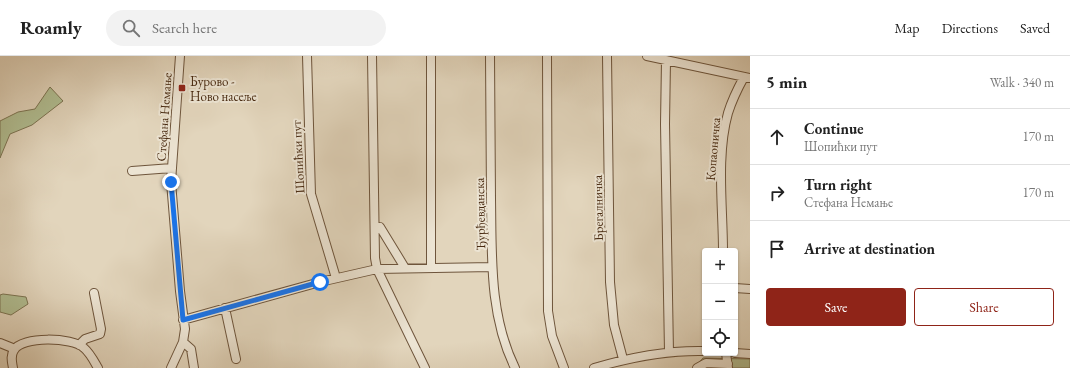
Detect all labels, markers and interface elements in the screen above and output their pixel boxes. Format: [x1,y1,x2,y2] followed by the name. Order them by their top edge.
[106,10,386,46] search box
[20,15,82,40] text: Roamly
[120,17,142,39] icon: search
[152,18,217,37] text: Search here
[894,19,920,37] text: Map
[942,19,998,37] text: Directions
[1020,19,1050,37] text: Saved
[766,71,807,93] text: 5 min
[152,72,176,162] street label: Стефана Немање
[190,73,257,105] place label: Бурово - Ново насеље
[990,74,1054,91] text: Walk · 340 m
[177,83,187,93] marker: Бурово - Ново насеље
[702,116,724,181] street label: Копаоничка
[288,119,308,194] street label: Шопићки пут
[804,119,864,138] text: Continue
[766,126,788,148] icon: ahead
[1023,128,1054,145] text: 170 m
[804,138,877,155] text: Шопићки пут
[162,173,180,191] route end
[589,174,607,241] street label: Брегалничка
[804,175,872,194] text: Turn right
[471,177,489,250] street label: Ђурђевданска
[766,182,788,204] icon: right
[1023,184,1054,201] text: 170 m
[804,194,893,211] text: Стефана Немање
[766,238,788,260] icon: arrive
[804,239,935,258] text: Arrive at destination
[702,248,738,356] map controls
[702,248,738,284] button: +
[311,273,329,291] route start
[702,284,738,320] button: −
[766,288,906,326] button: Save
[914,288,1054,326] button: Share
[702,320,738,356] button: locate

